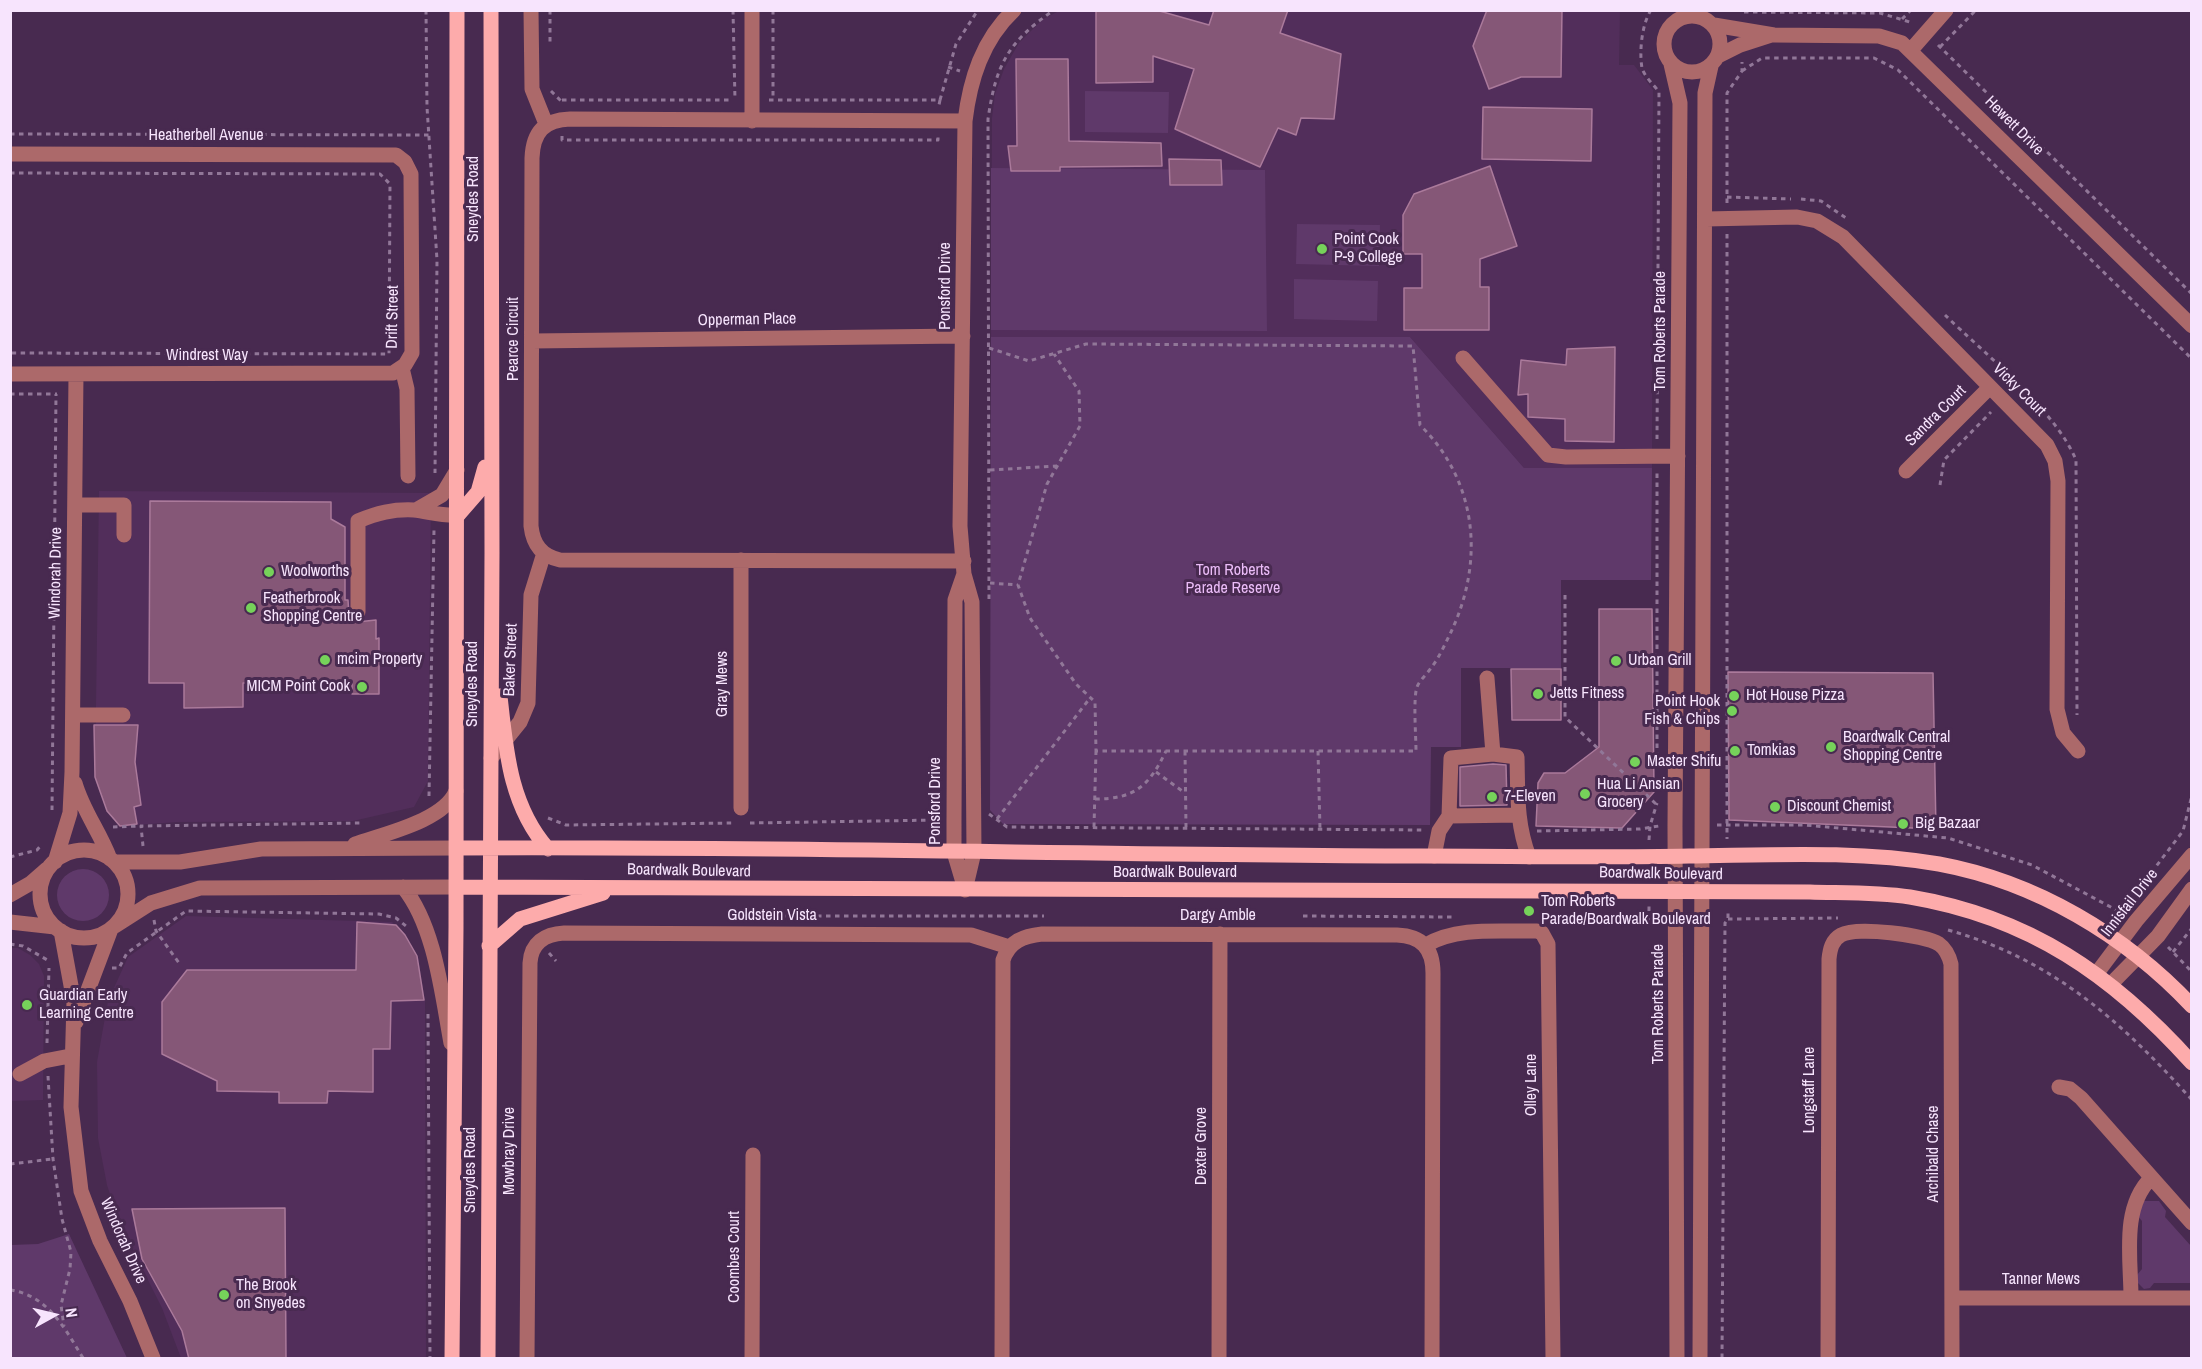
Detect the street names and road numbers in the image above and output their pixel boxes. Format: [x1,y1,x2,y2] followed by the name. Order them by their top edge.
[1980,92,2048,160] street label: Hewett Drive
[148,126,264,146] street label: Heatherbell Avenue
[464,156,484,242] street label: Sneydes Road
[936,242,956,330] street label: Ponsford Drive
[1651,271,1671,391] street label: Tom Roberts Parade
[383,285,403,349] street label: Drift Street
[504,297,524,381] street label: Pearce Circuit
[698,310,796,330] street label: Opperman Place
[166,346,248,366] street label: Windrest Way
[1988,359,2050,421] street label: Vicky Court
[1902,382,1970,450] street label: Sandra Court
[46,527,66,619] street label: Windorah Drive
[500,623,522,697] street label: Baker Street
[463,641,483,727] street label: Sneydes Road
[713,651,733,717] street label: Gray Mews
[926,757,946,845] street label: Ponsford Drive
[627,860,751,882] street label: Boardwalk Boulevard
[1113,863,1237,883] street label: Boardwalk Boulevard
[1599,863,1723,885] street label: Boardwalk Boulevard
[2098,865,2162,941] street label: Innisfail Drive
[727,906,817,926] street label: Goldstein Vista
[1180,906,1256,926] street label: Dargy Amble
[1649,944,1669,1064] street label: Tom Roberts Parade
[1800,1047,1820,1133] street label: Longstaff Lane
[1522,1054,1542,1116] street label: Olley Lane
[1924,1106,1944,1202] street label: Archibald Chase
[500,1107,520,1195] street label: Mowbray Drive
[1192,1107,1212,1185] street label: Dexter Grove
[461,1127,481,1213] street label: Sneydes Road
[96,1195,150,1287] street label: Windorah Drive
[725,1211,745,1303] street label: Coombes Court
[2002,1270,2080,1290] street label: Tanner Mews

